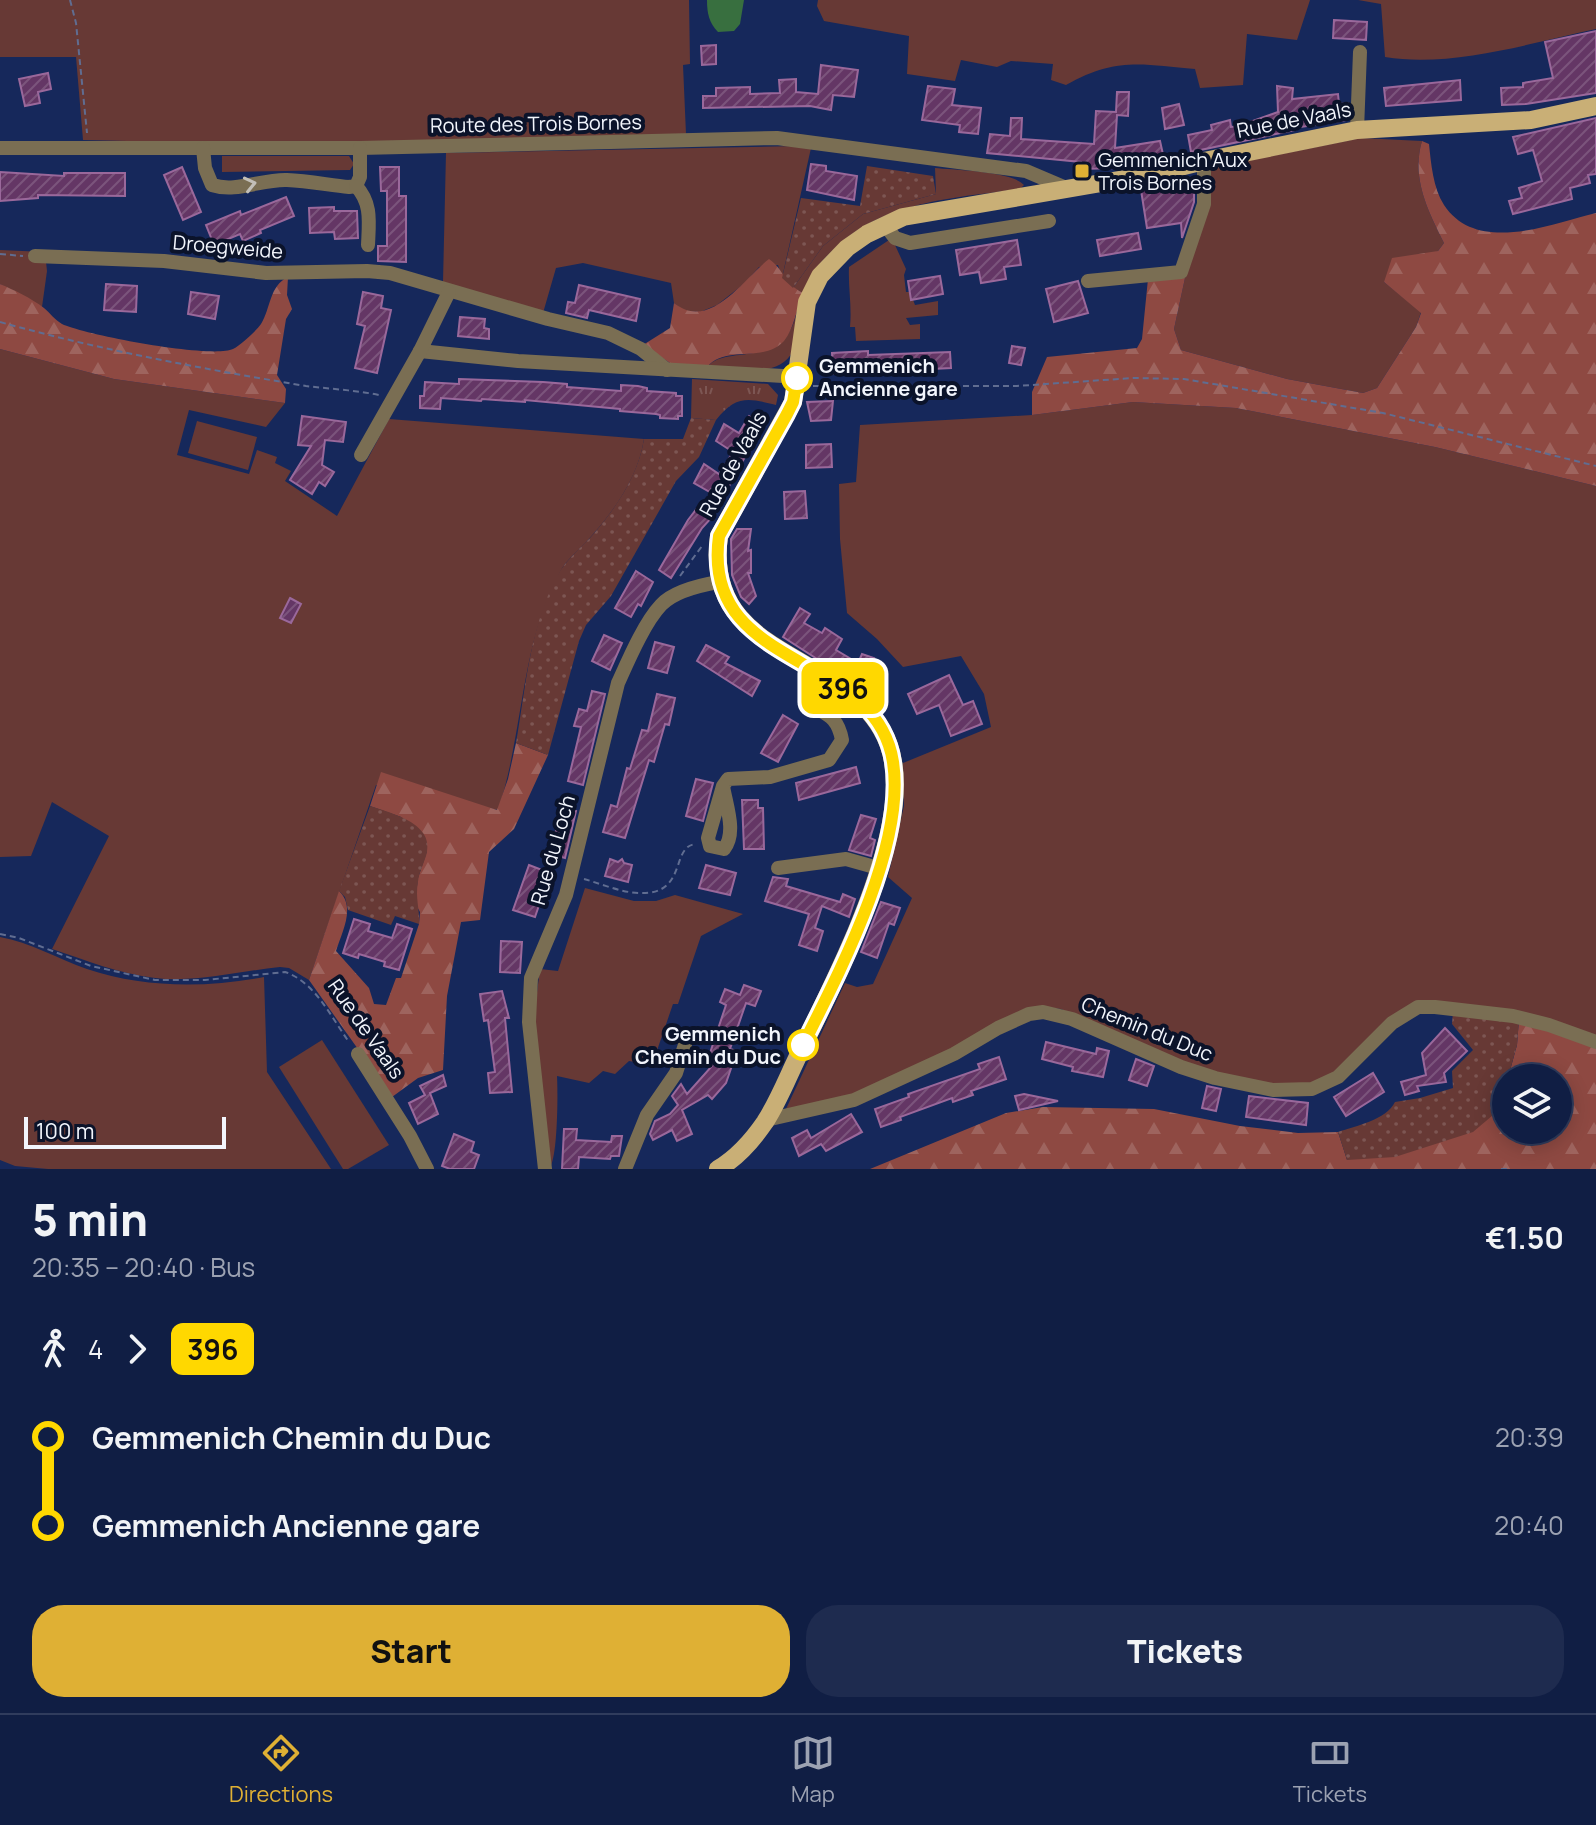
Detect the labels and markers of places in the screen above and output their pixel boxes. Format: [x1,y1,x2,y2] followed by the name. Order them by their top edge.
[1098,146,1248,196] place label: Gemmenich Aux Trois Bornes
[1073,162,1091,180] marker: Gemmenich Aux Trois Bornes
[819,352,958,402] place label: Gemmenich Ancienne gare
[782,363,812,393] marker: Gemmenich Ancienne gare
[635,1020,781,1070] place label: Gemmenich Chemin du Duc
[788,1030,818,1060] marker: Gemmenich Chemin du Duc

